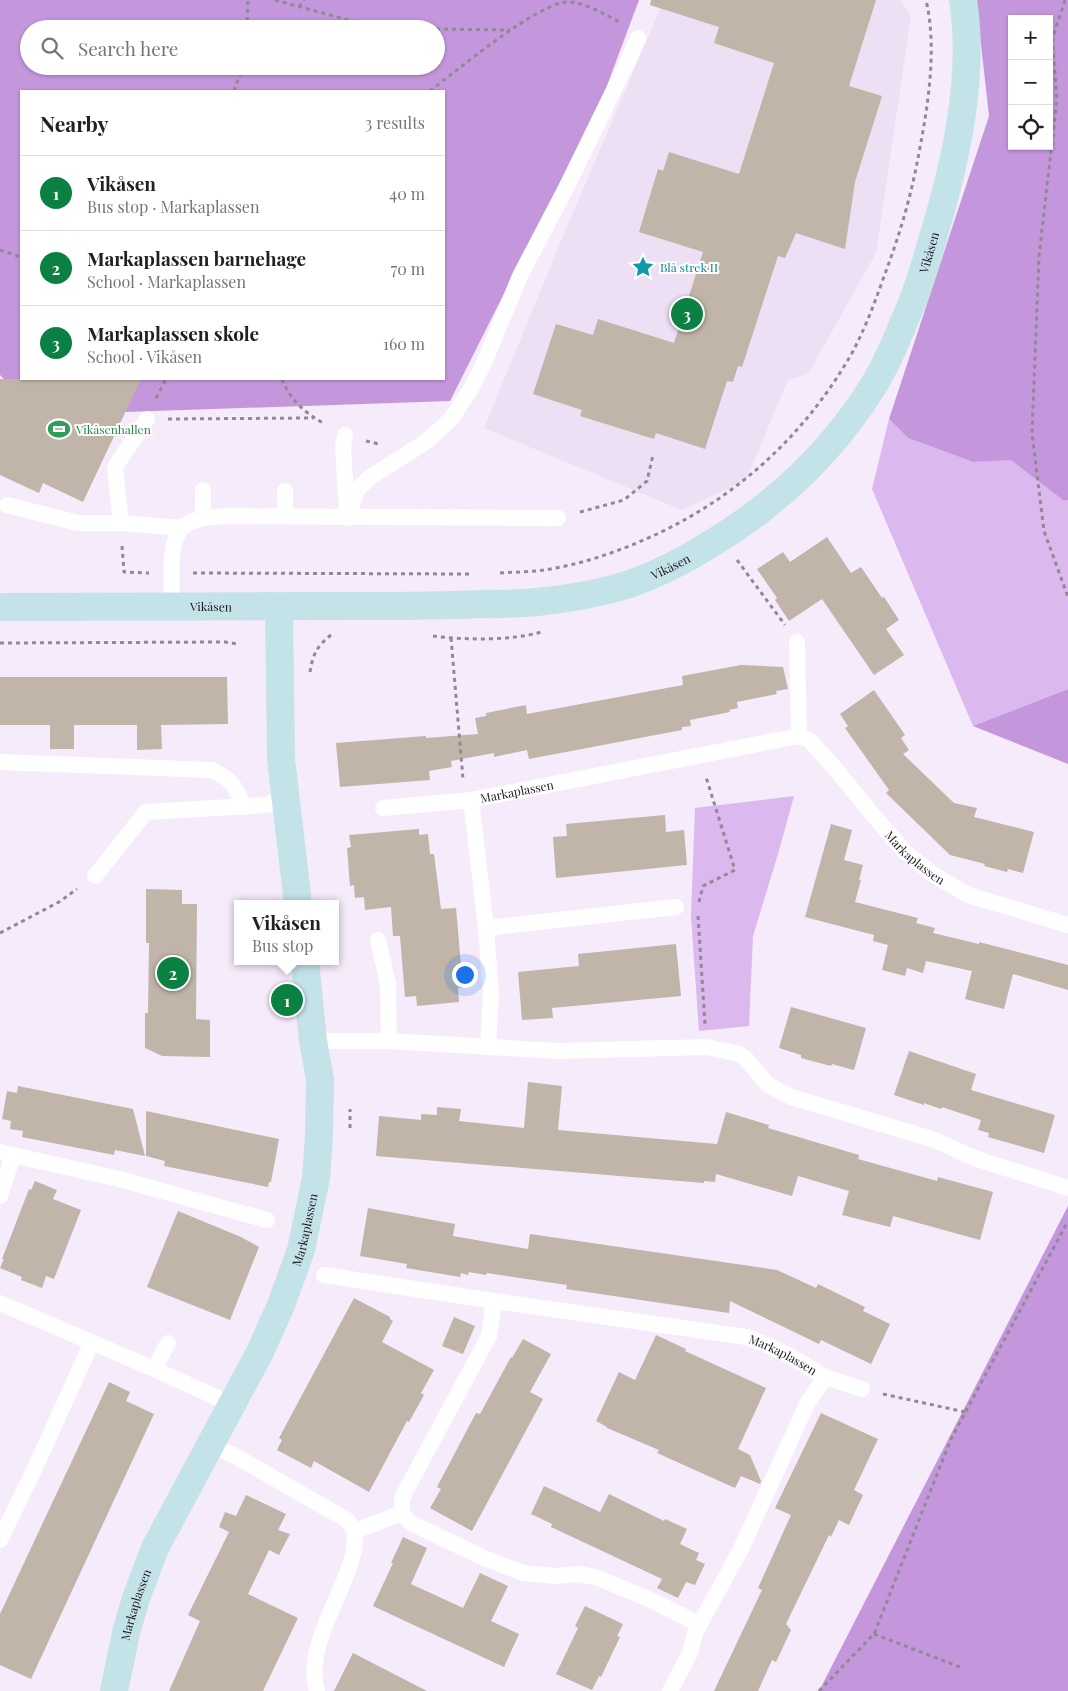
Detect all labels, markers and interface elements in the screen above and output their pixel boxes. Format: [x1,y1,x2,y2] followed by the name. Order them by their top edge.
[1008,15,1053,150] map controls
[1008,15,1053,60] button: +
[20,20,445,75] search box
[38,34,66,62] icon: search
[78,35,178,61] text: Search here
[1008,60,1053,105] button: −
[1008,105,1053,150] button: locate
[40,109,109,137] text: Nearby
[365,112,425,133] text: 3 results
[87,170,156,196] text: Vikåsen
[53,183,59,204] text: 1
[389,183,425,204] text: 40 m
[87,196,260,217] text: Bus stop · Markaplassen
[915,230,942,276] street label: Vikåsen
[87,245,306,271] text: Markaplassen barnehage
[630,254,656,280] place icon: Blå strek II
[52,258,60,279] text: 2
[391,258,425,279] text: 70 m
[660,259,718,275] place label: Blå strek II
[87,271,246,292] text: School · Markaplassen
[671,295,703,333] pin: 3
[87,320,259,346] text: Markaplassen skole
[52,333,60,354] text: 3
[383,333,425,354] text: 160 m
[87,346,202,367] text: School · Vikåsen
[46,416,72,442] sports icon: Vikåsenhallen
[75,421,151,437] place label: Vikåsenhallen
[647,550,693,583] street label: Vikåsen
[189,598,232,614] street label: Vikåsen
[479,776,555,806] street label: Markaplassen
[882,827,948,888] street label: Markaplassen
[234,900,339,965] popup
[252,909,321,935] text: Vikåsen
[252,935,313,956] text: Bus stop
[157,954,189,992] pin: 2
[452,962,478,988] your location
[271,981,303,1019] pin: 1
[288,1192,321,1268] street label: Markaplassen
[747,1331,820,1378] street label: Markaplassen
[117,1567,154,1642] street label: Markaplassen

